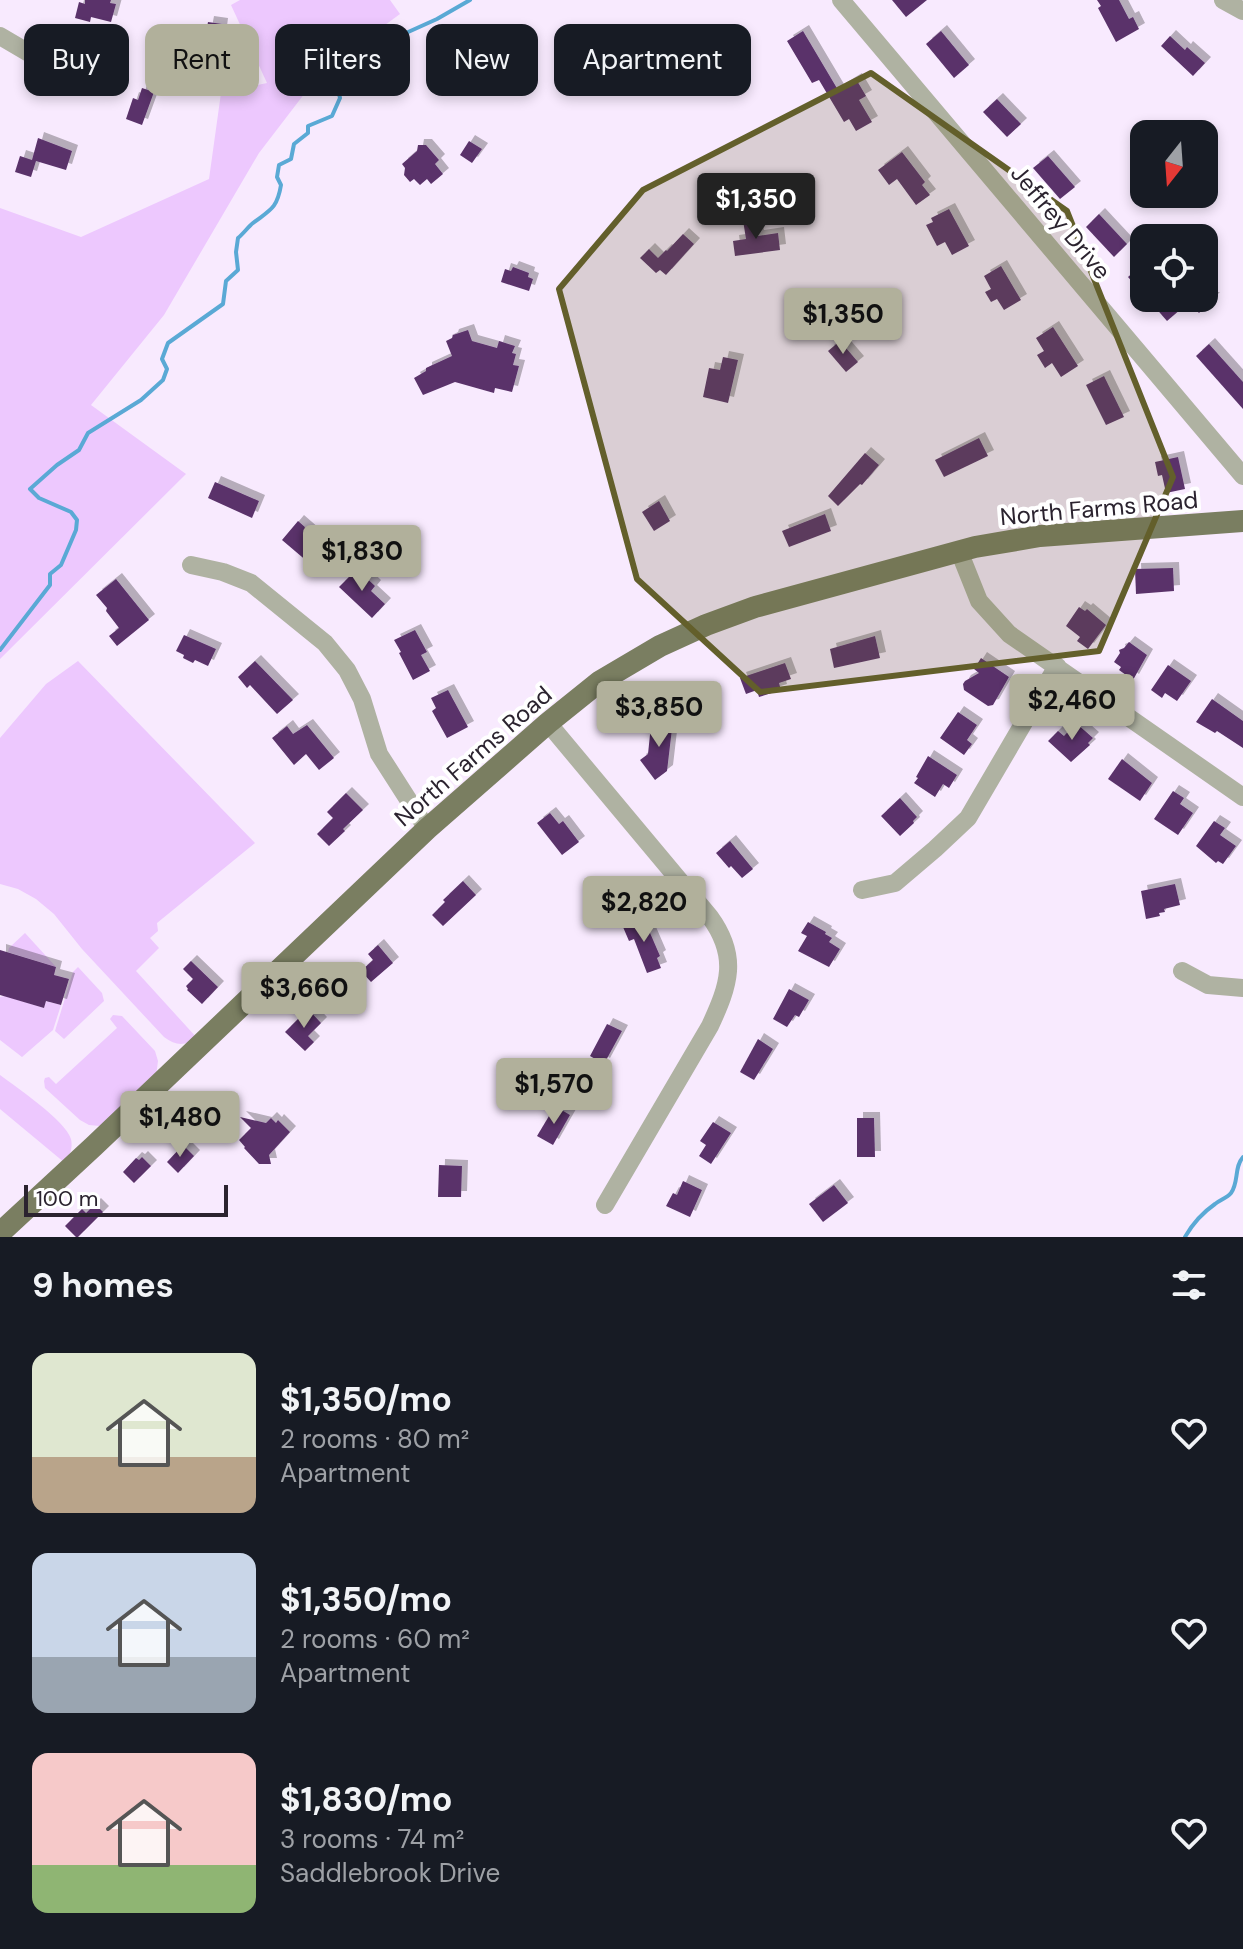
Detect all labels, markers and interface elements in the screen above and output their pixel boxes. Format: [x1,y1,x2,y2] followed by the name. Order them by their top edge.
[24,24,129,96] chip: Buy
[145,24,259,96] chip: Rent
[275,24,410,96] chip: Filters
[426,24,538,96] chip: New
[554,24,751,96] chip: Apartment
[1130,120,1218,208] north arrow
[1130,120,1218,312] map controls
[1004,158,1118,286] street label: Jeffrey Drive
[691,173,821,241] pin: $1,350
[715,182,797,216] text: $1,350
[1130,224,1218,312] button: locate
[778,288,908,356] pin: $1,350
[802,297,884,331] text: $1,350
[999,484,1199,532] street label: North Farms Road
[297,525,427,593] pin: $1,830
[321,534,403,568] text: $1,830
[1007,674,1137,742] pin: $2,460
[388,679,558,833] street label: North Farms Road
[594,681,724,749] pin: $3,850
[1028,683,1116,717] text: $2,460
[615,690,703,724] text: $3,850
[579,876,709,944] pin: $2,820
[601,885,687,919] text: $2,820
[239,962,369,1030] pin: $3,660
[259,971,349,1005] text: $3,660
[489,1058,619,1126] pin: $1,570
[514,1067,594,1101] text: $1,570
[115,1091,245,1159] pin: $1,480
[138,1100,222,1134] text: $1,480
[24,1181,228,1217] scale bar
[36,1184,98,1213] text: 100 m
[32,1263,174,1308] text: 9 homes
[1167,1263,1211,1307] icon: filters
[280,1377,452,1422] text: $1,350/mo
[96,1385,192,1481] icon: home
[1167,1411,1211,1455] icon: heart
[280,1422,469,1456] text: 2 rooms · 80 m²
[280,1456,411,1490] text: Apartment
[280,1577,452,1622] text: $1,350/mo
[96,1585,192,1681] icon: home
[1167,1611,1211,1655] icon: heart
[280,1622,470,1656] text: 2 rooms · 60 m²
[280,1656,411,1690] text: Apartment
[280,1777,452,1822] text: $1,830/mo
[96,1785,192,1881] icon: home
[1167,1811,1211,1855] icon: heart
[280,1822,464,1856] text: 3 rooms · 74 m²
[280,1856,500,1890] text: Saddlebrook Drive

